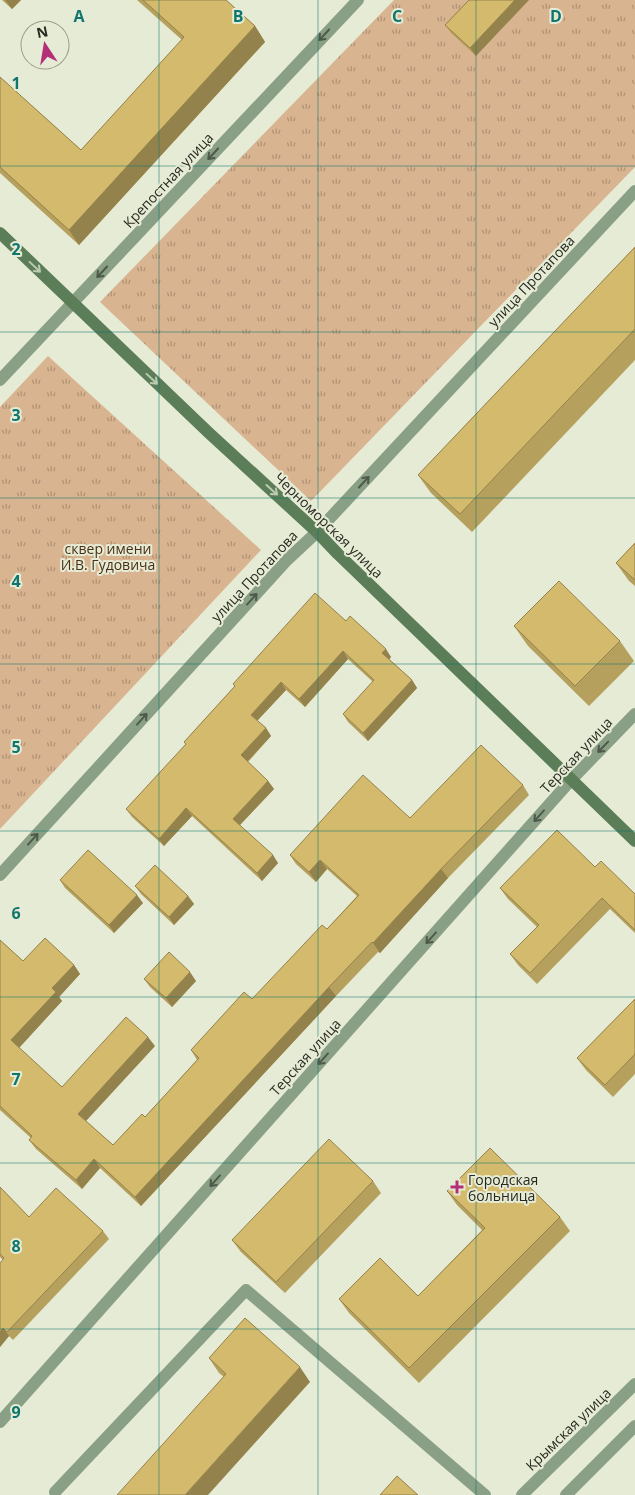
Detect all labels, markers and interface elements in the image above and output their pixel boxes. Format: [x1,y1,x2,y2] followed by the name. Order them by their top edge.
[73,5,85,27] text: A
[233,5,243,27] text: B
[392,5,402,27] text: C
[550,5,562,27] text: D
[20,20,70,70] north arrow
[35,21,50,42] text: N
[318,29,330,42] one-way arrow
[11,72,21,94] text: 1
[119,128,217,232] street label: Крепостная улица
[207,147,219,160] one-way arrow
[484,231,578,331] street label: улица Протапова
[11,238,21,260] text: 2
[29,261,42,273] one-way arrow
[96,266,108,278] one-way arrow
[146,373,159,385] one-way arrow
[11,404,21,426] text: 3
[271,468,387,582] street label: Черноморская улица
[358,475,370,488] one-way arrow
[265,484,278,496] one-way arrow
[207,526,301,626] street label: улица Протапова
[61,539,155,574] park label: сквер имени И.В. Гудовича
[11,570,21,592] text: 4
[246,593,258,606] one-way arrow
[136,713,148,726] one-way arrow
[536,713,616,797] street label: Терская улица
[11,736,21,758] text: 5
[597,741,609,753] one-way arrow
[533,810,544,823] one-way arrow
[27,833,39,846] one-way arrow
[11,902,21,924] text: 6
[425,931,436,944] one-way arrow
[265,1014,345,1100] street label: Терская улица
[317,1053,328,1066] one-way arrow
[11,1068,21,1090] text: 7
[468,1170,538,1205] place label: Городская больница
[209,1174,220,1187] one-way arrow
[450,1180,464,1194] marker: Городская больница
[11,1235,21,1257] text: 8
[521,1383,615,1475] street label: Крымская улица
[11,1401,21,1423] text: 9

